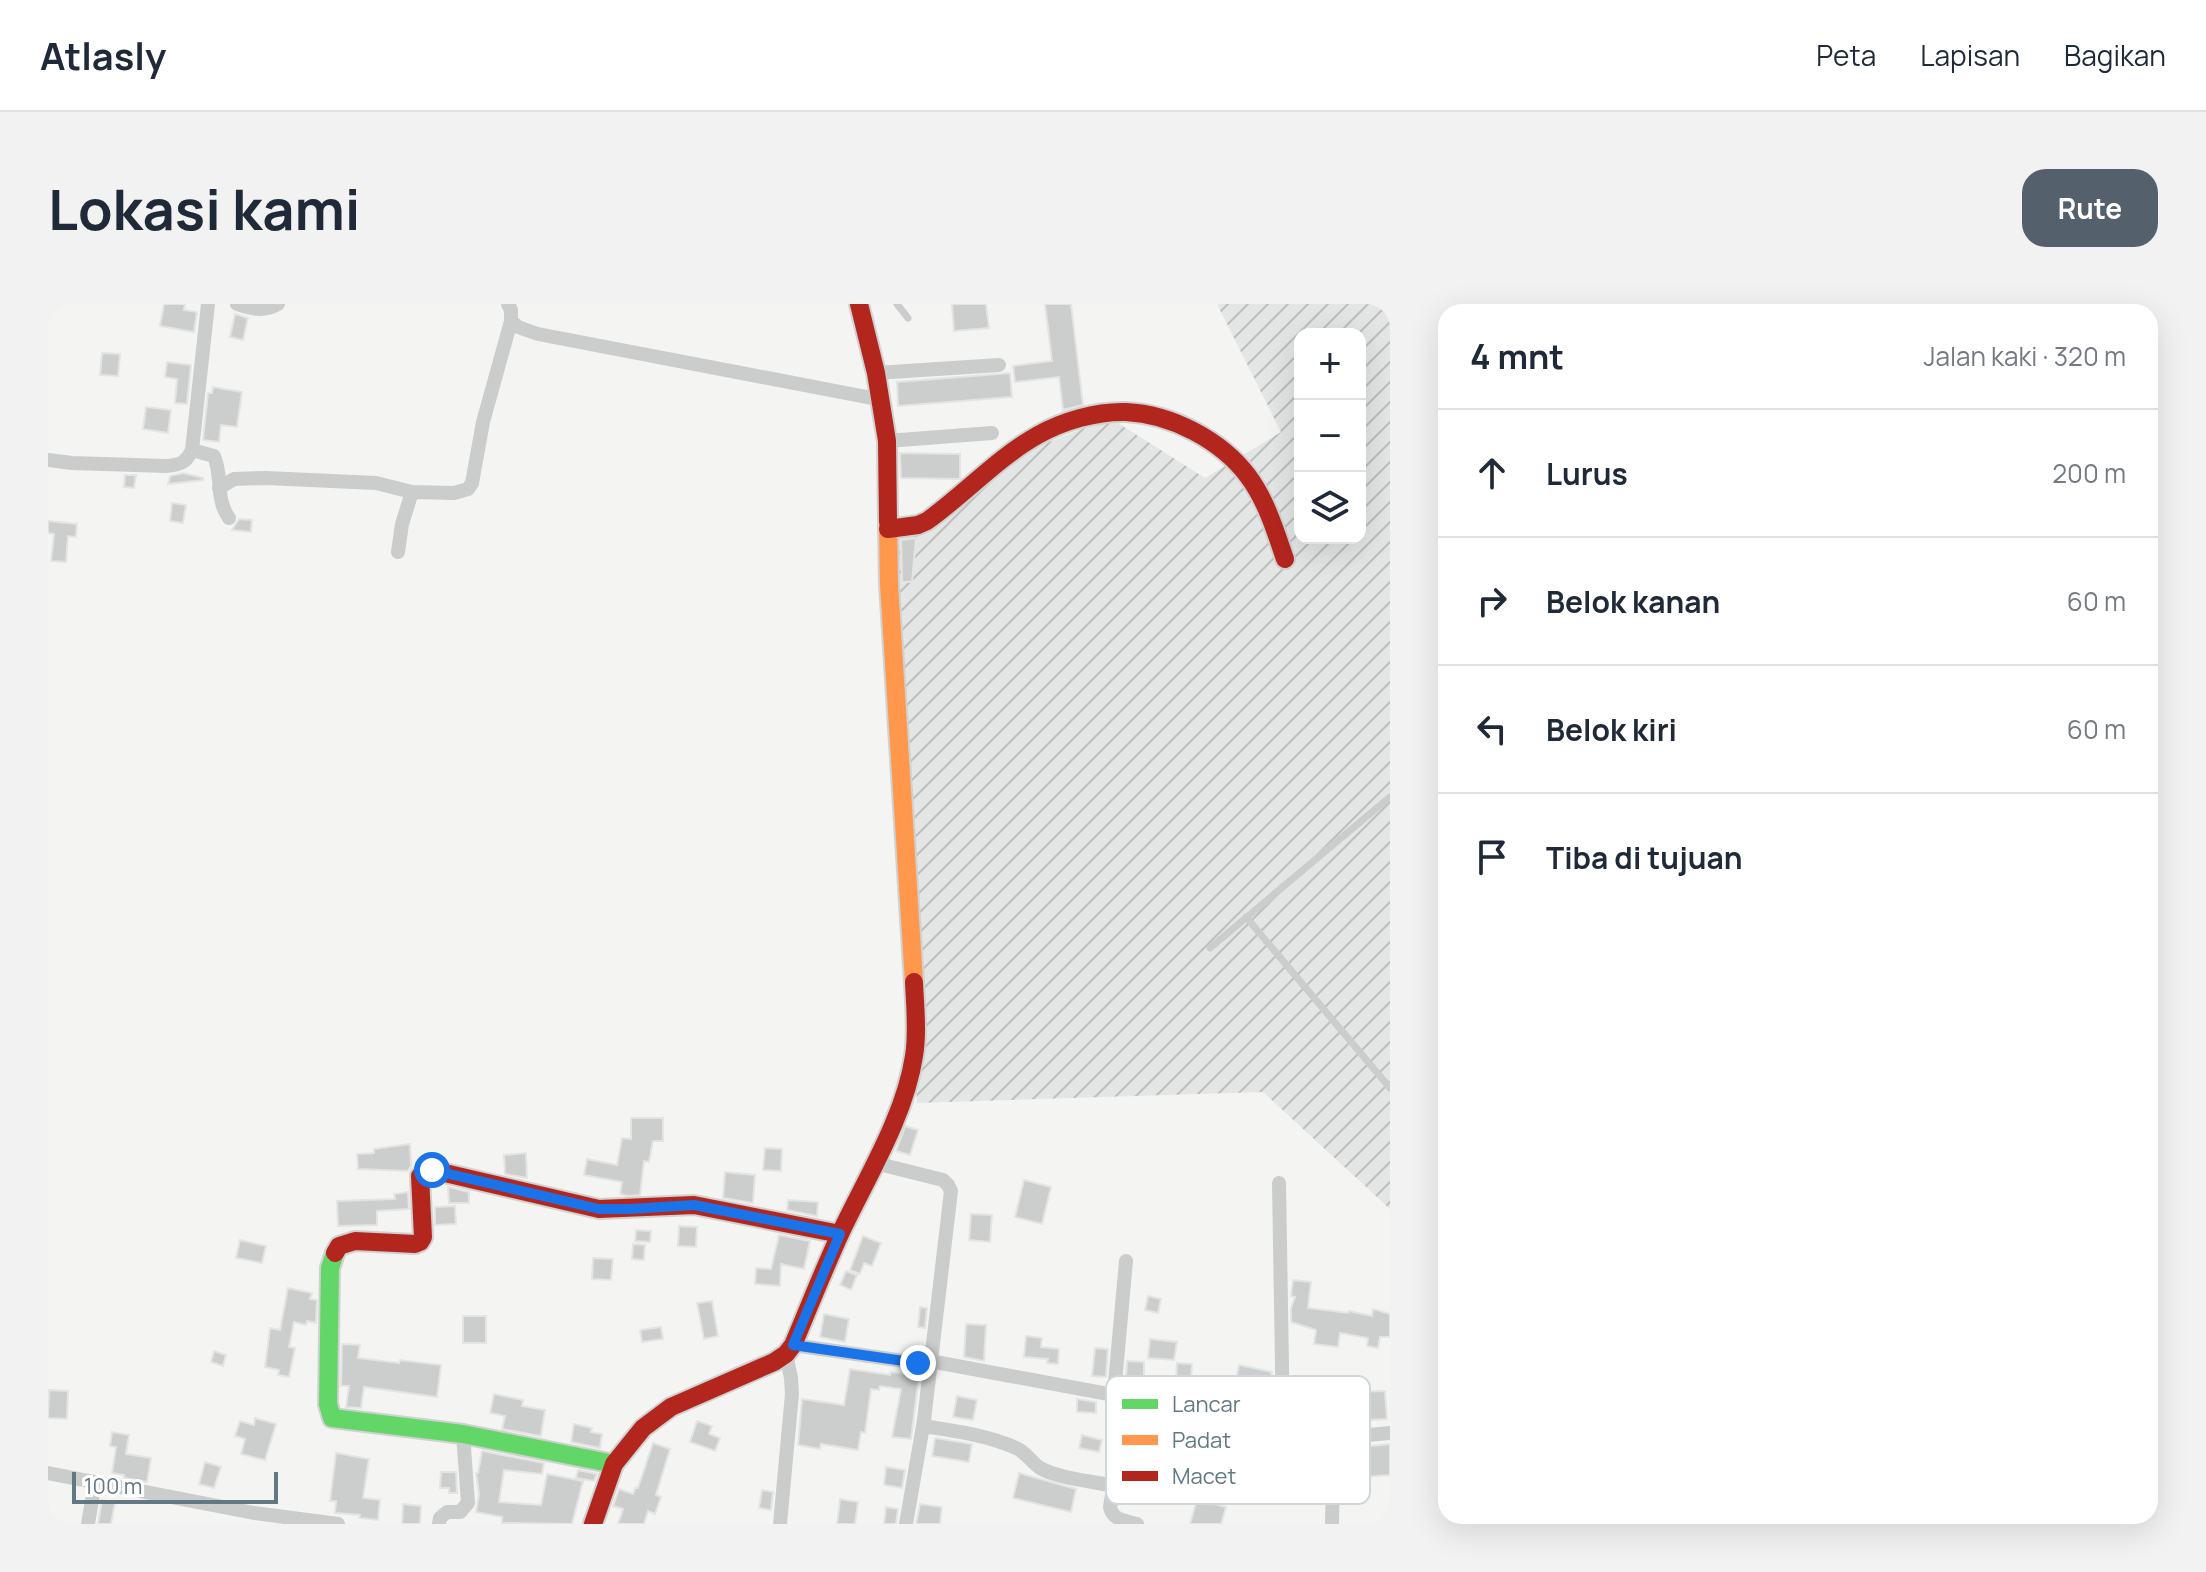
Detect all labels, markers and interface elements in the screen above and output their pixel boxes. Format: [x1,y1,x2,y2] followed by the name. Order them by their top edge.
[40,29,166,81] text: Atlasly
[1816,36,1876,74] text: Peta
[1920,36,2020,74] text: Lapisan
[2064,36,2166,74] text: Bagikan
[2022,169,2158,247] button: Rute
[48,170,361,247] text: Lokasi kami
[1294,328,1366,544] map controls
[1294,328,1366,400] button: +
[1470,333,1564,379] text: 4 mnt
[1923,338,2126,374] text: Jalan kaki · 320 m
[1294,400,1366,472] button: −
[1470,451,1514,495] icon: ahead
[1546,453,1628,494] text: Lurus
[2052,455,2126,491] text: 200 m
[1294,472,1366,544] button: layers
[1470,579,1514,623] icon: right
[1546,581,1720,622] text: Belok kanan
[2067,583,2126,619] text: 60 m
[1470,707,1514,751] icon: left
[1546,709,1677,750] text: Belok kiri
[2067,711,2126,747] text: 60 m
[1470,835,1514,879] icon: arrive
[1546,837,1743,878] text: Tiba di tujuan
[414,1152,450,1188] route start
[900,1345,936,1381] route end
[1106,1376,1370,1504] legend
[1172,1389,1241,1419] text: Lancar
[1172,1425,1231,1455] text: Padat
[1172,1461,1236,1491] text: Macet
[72,1468,278,1504] scale bar
[84,1471,142,1501] text: 100 m

